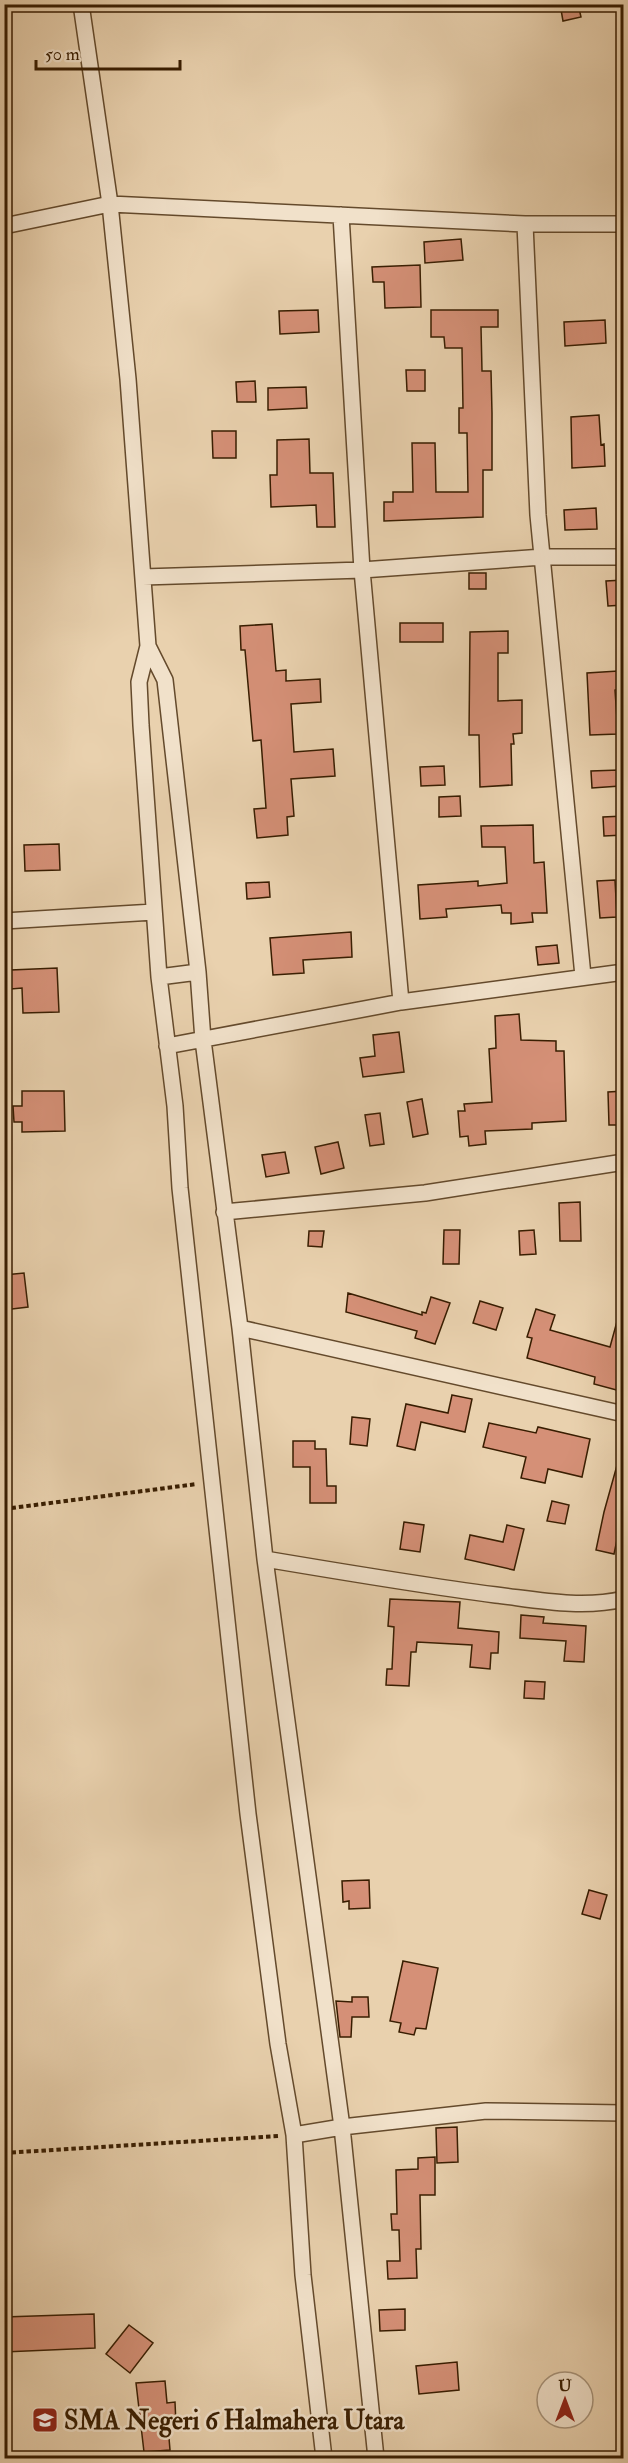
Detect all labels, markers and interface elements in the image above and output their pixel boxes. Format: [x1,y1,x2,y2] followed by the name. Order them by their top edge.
[36,33,180,71] scale bar
[45,43,80,66] text: 50 m
[535,2370,595,2430] north arrow
[558,2376,572,2396] text: U
[30,2405,60,2435] school or university icon: SMA Negeri 6 Halmahera Utara
[64,2405,405,2438] place label: SMA Negeri 6 Halmahera Utara

